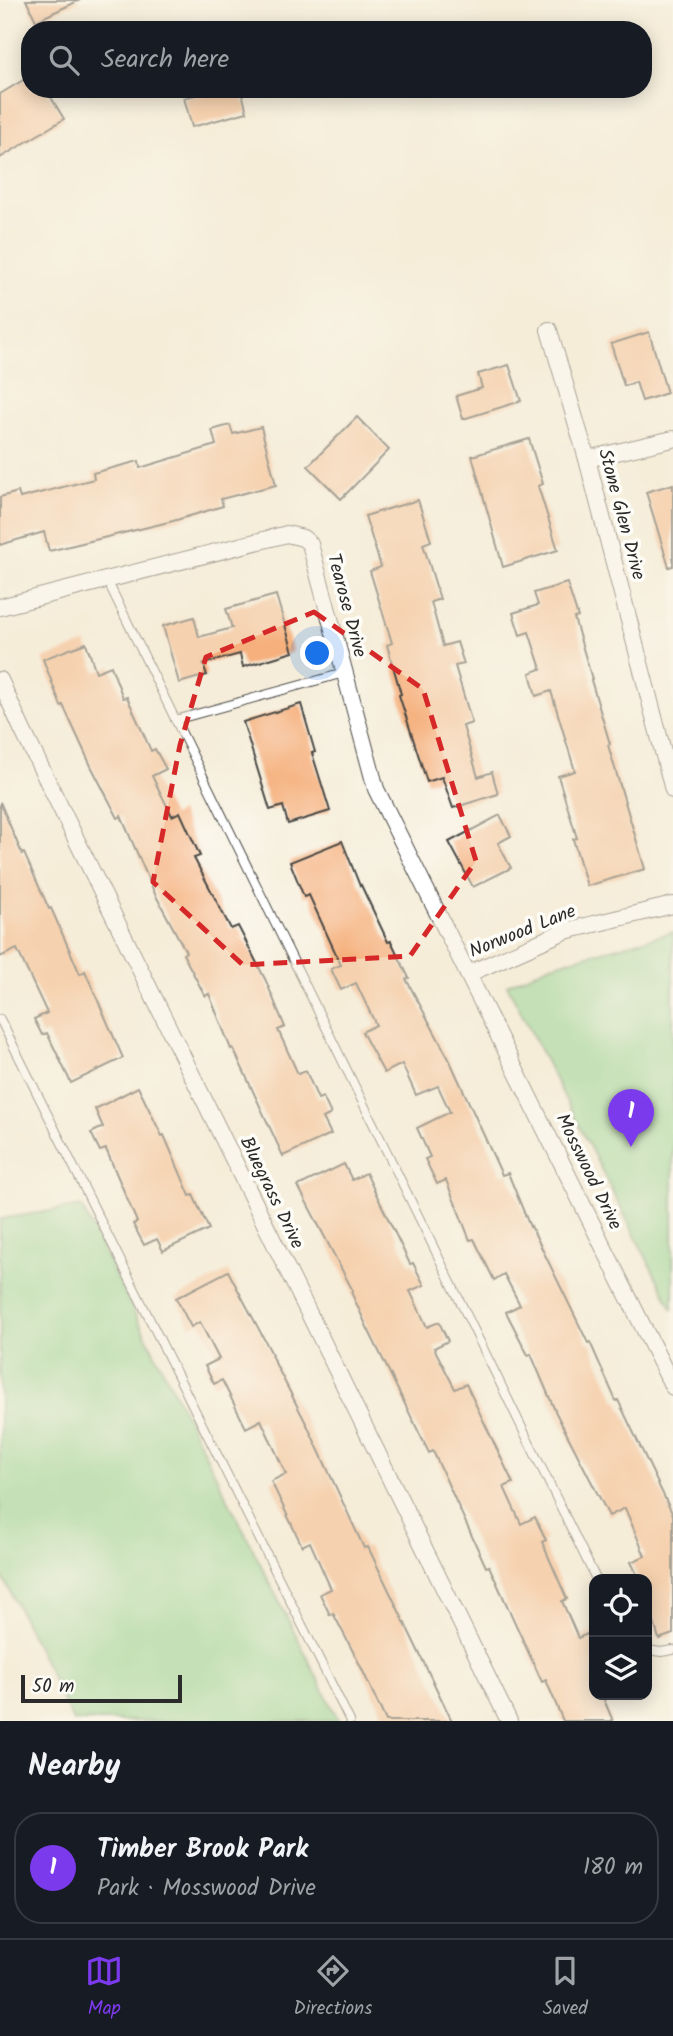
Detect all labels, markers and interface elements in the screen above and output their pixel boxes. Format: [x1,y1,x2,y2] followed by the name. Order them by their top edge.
[21,21,652,98] search box
[101,39,229,81] text: Search here
[45,41,83,79] icon: search
[589,446,653,584] street label: Stone Glen Drive
[318,550,374,661] street label: Tearose Drive
[300,636,334,670] your location
[465,897,581,967] street label: Norwood Lane
[608,1089,654,1147] pin: 1
[547,1108,630,1236] street label: Mosswood Drive
[231,1131,312,1255] street label: Bluegrass Drive
[589,1574,652,1700] map controls
[589,1574,652,1637] button: locate
[589,1637,652,1700] button: layers
[21,1672,182,1704] scale bar
[32,1672,74,1702] text: 50 m
[28,1743,120,1791] text: Nearby
[97,1829,308,1871] text: Timber Brook Park
[50,1850,56,1886] text: 1
[583,1850,643,1886] text: 180 m
[97,1871,316,1907] text: Park · Mosswood Drive
[85,1952,123,2024] tab: Map
[294,1952,372,2024] tab: Directions
[543,1952,588,2024] tab: Saved

